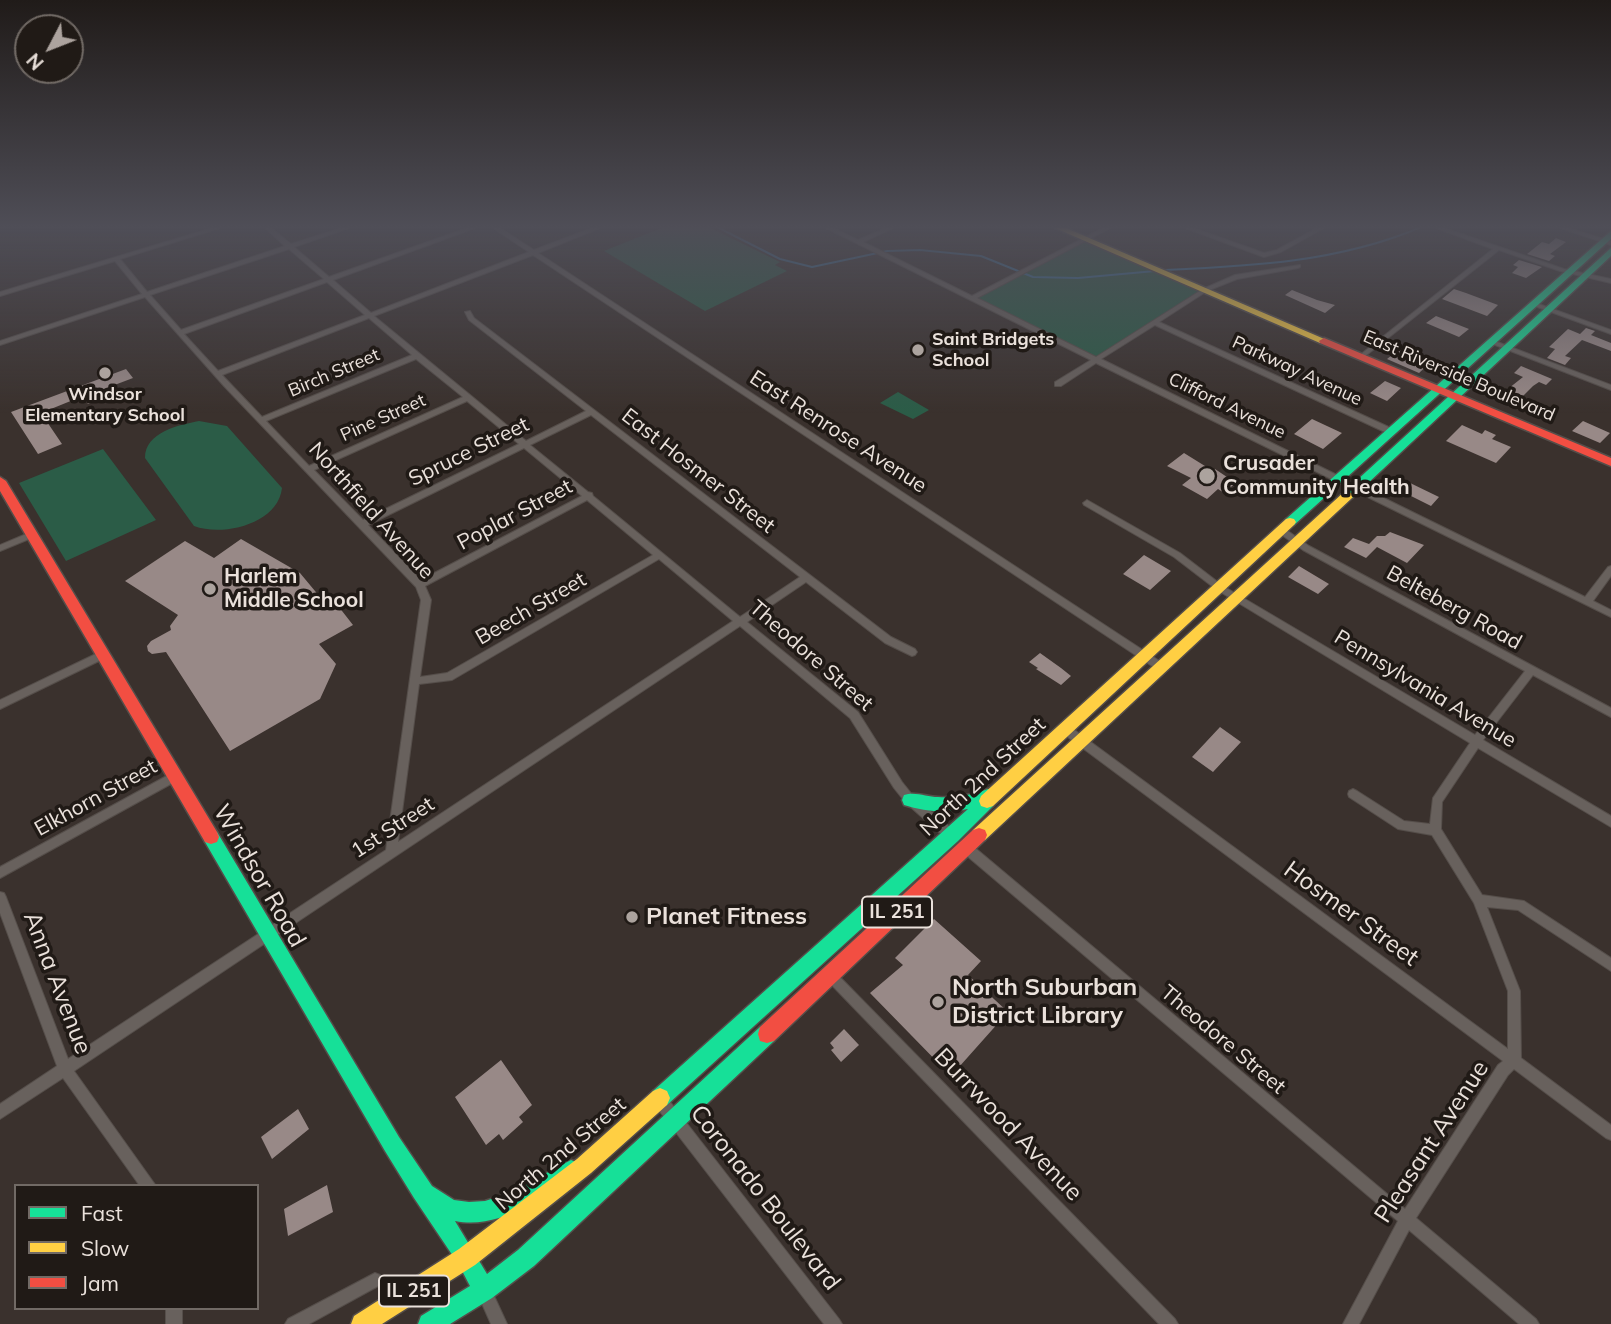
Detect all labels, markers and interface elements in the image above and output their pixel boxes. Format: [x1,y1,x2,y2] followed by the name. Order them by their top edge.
[14,14,84,84] north arrow
[21,48,49,75] text: N
[1360,326,1558,426] street label: East Riverside Boulevard
[932,329,1054,372] place label: Saint Bridgets School
[1229,331,1365,411] street label: Parkway Avenue
[910,342,926,358] marker: Saint Bridgets School
[285,344,383,402] street label: Birch Street
[97,365,113,381] marker: Windsor Elementary School
[745,365,931,499] street label: East Renrose Avenue
[1165,368,1289,444] street label: Clifford Avenue
[25,384,185,426] place label: Windsor Elementary School
[337,390,429,446] street label: Pine Street
[616,403,780,539] street label: East Hosmer Street
[405,412,533,492] street label: Spruce Street
[303,437,439,585] street label: Northfield Avenue
[1223,451,1410,501] place label: Crusader Community Health
[1197,466,1217,486] marker: Crusader Community Health
[453,474,577,556] street label: Poplar Street
[1382,560,1526,656] street label: Belteberg Road
[224,564,364,614] place label: Harlem Middle School
[471,567,591,651] street label: Beech Street
[202,581,218,597] marker: Harlem Middle School
[744,595,878,717] street label: Theodore Street
[1330,625,1520,753] street label: Pennsylvania Avenue
[915,713,1051,841] street label: North 2nd Street
[30,754,162,842] street label: Elkhorn Street
[347,792,439,864] street label: 1st Street
[206,799,312,953] street label: Windsor Road
[1278,855,1424,973] street label: Hosmer Street
[862,896,932,928] road number: IL 251
[646,903,807,931] place label: Planet Fitness
[17,908,97,1058] street label: Anna Avenue
[624,909,640,925] marker: Planet Fitness
[952,974,1137,1030] place label: North Suburban District Library
[1155,980,1291,1100] street label: Theodore Street
[930,994,946,1010] marker: North Suburban District Library
[928,1043,1088,1207] street label: Burrwood Avenue
[1369,1056,1495,1228] street label: Pleasant Avenue
[491,1092,631,1216] street label: North 2nd Street
[684,1100,846,1296] street label: Coronado Boulevard
[14,1184,259,1310] legend
[81,1200,123,1226] text: Fast
[81,1235,129,1261] text: Slow
[81,1270,119,1296] text: Jam
[379,1275,449,1306] road number: IL 251

